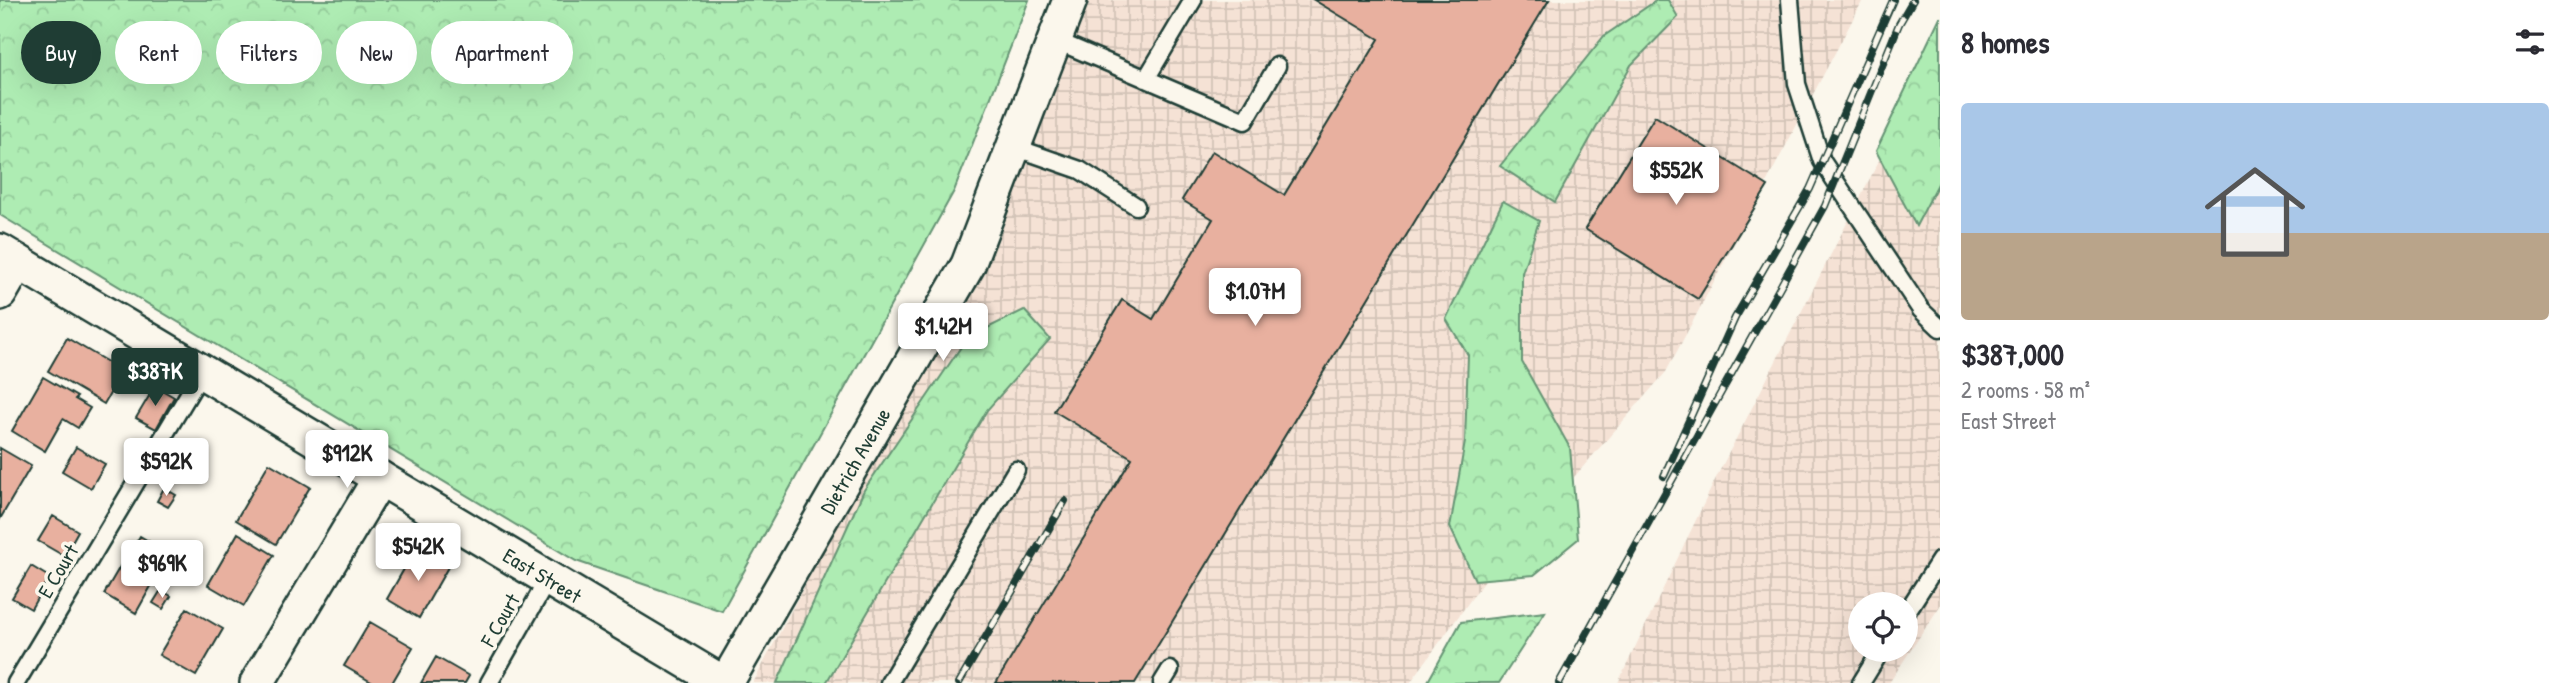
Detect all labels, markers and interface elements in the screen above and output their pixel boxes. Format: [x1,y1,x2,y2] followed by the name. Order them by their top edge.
[21,21,101,84] chip: Buy
[115,21,202,84] chip: Rent
[216,21,322,84] chip: Filters
[336,21,417,84] chip: New
[431,21,573,84] chip: Apartment
[1961,22,2049,62] text: 8 homes
[2511,23,2549,61] icon: filters
[1627,148,1725,207] pin: $552K
[2192,149,2318,275] icon: home
[1649,154,1703,185] text: $552K
[1198,268,1312,328] pin: $1.07M
[1225,275,1285,306] text: $1.07M
[886,304,1000,363] pin: $1.42M
[914,310,972,341] text: $1.42M
[1961,334,2064,374] text: $387,000
[106,348,204,408] pin: $387K
[127,355,183,386] text: $387K
[1961,374,2090,405] text: 2 rooms · 58 m²
[813,402,897,519] street label: Dietrich Avenue
[1961,405,2056,436] text: East Street
[298,430,396,490] pin: $912K
[321,437,373,468] text: $912K
[117,438,215,498] pin: $592K
[140,445,192,476] text: $592K
[369,524,467,583] pin: $542K
[392,530,444,561] text: $542K
[31,538,86,603] street label: E Court
[113,540,211,600] pin: $969K
[498,541,588,610] street label: East Street
[137,547,187,578] text: $969K
[473,588,527,653] street label: F Court
[1848,592,1918,662] map controls
[1848,592,1918,662] button: locate

